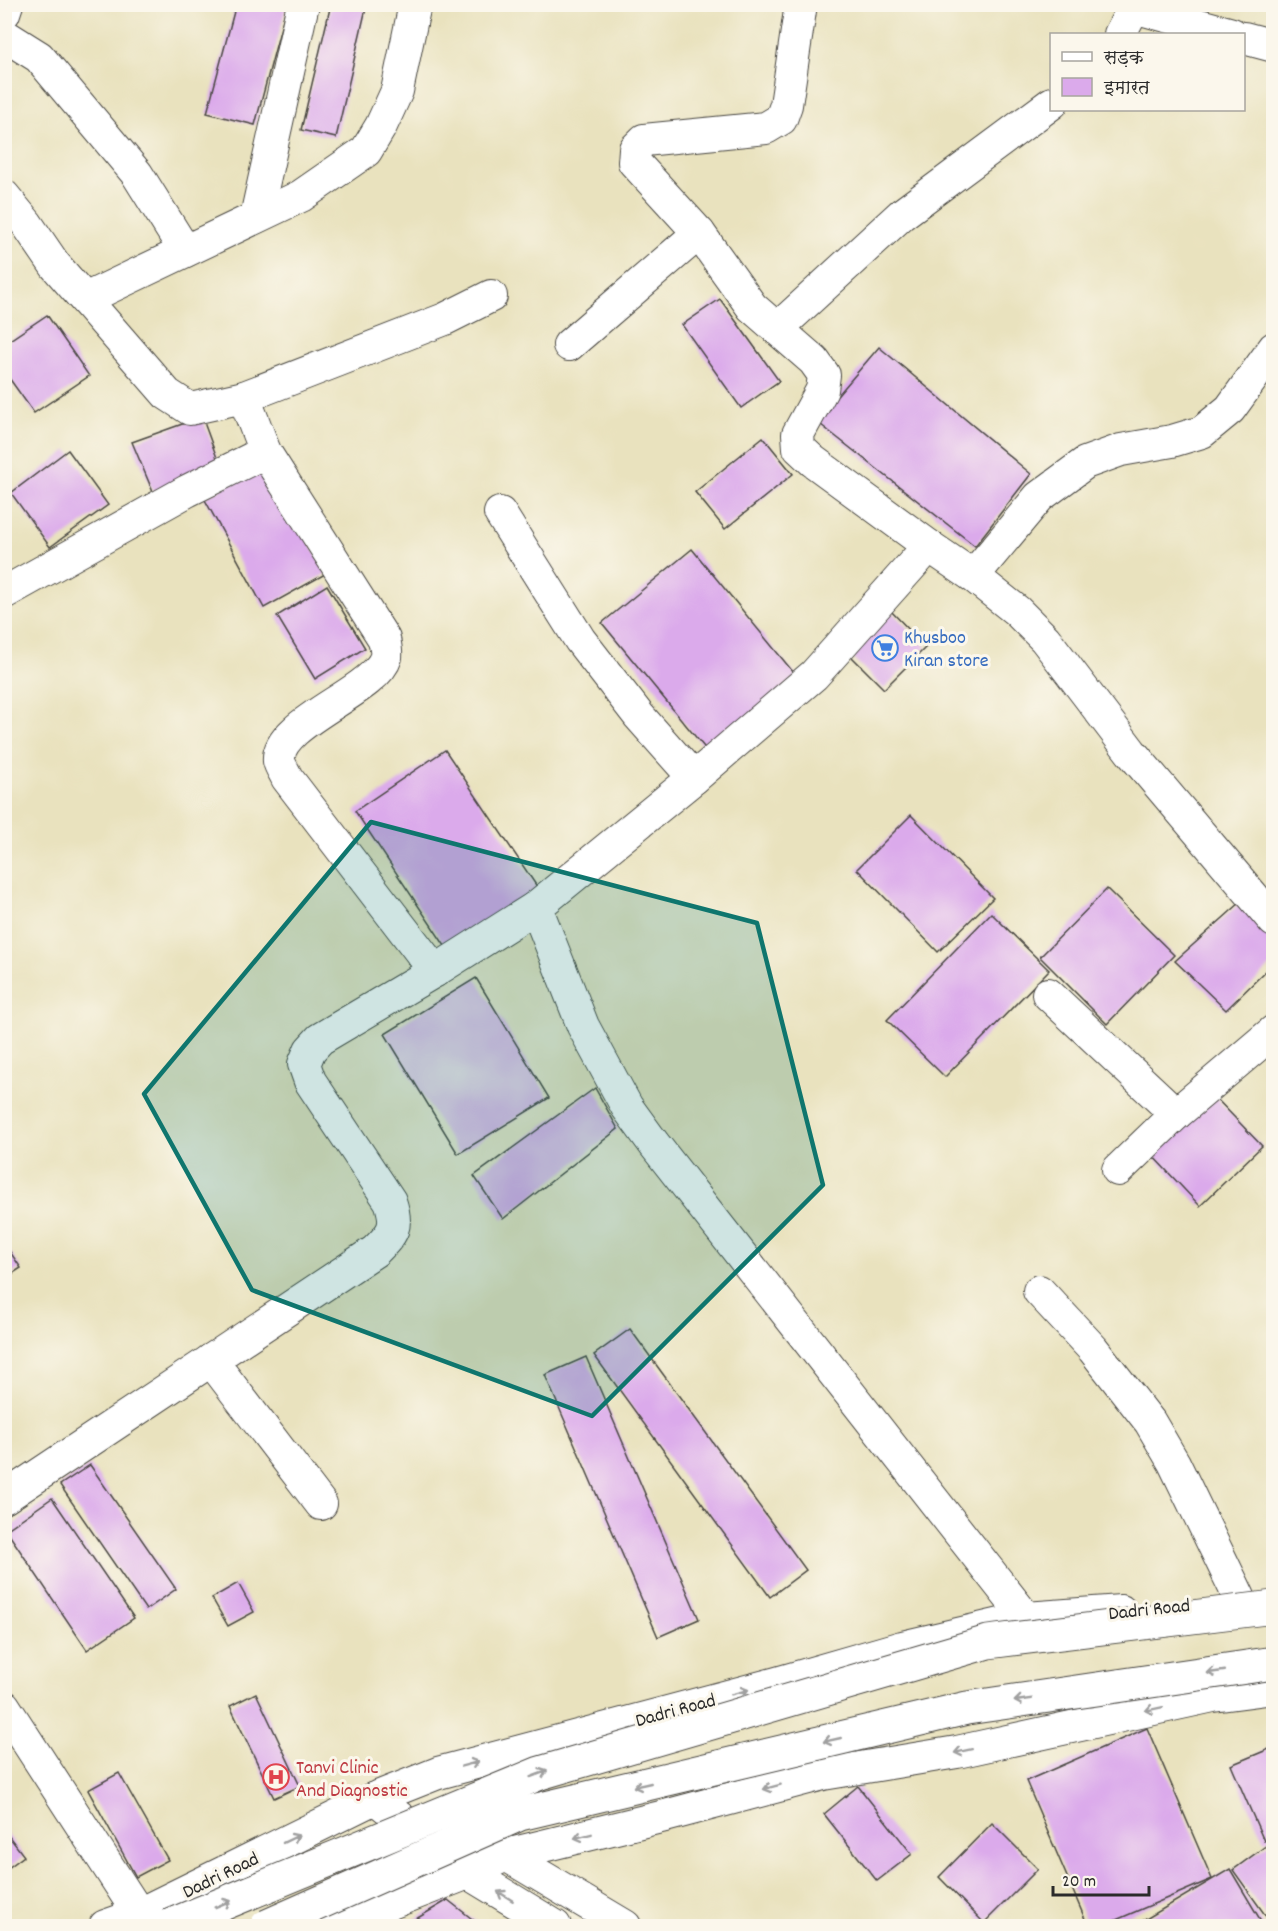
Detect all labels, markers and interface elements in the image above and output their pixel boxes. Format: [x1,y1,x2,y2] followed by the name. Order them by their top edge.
[1050,33,1245,111] legend
[1103,47,1145,72] text: सड़क
[1103,77,1150,102] text: इमारत
[904,625,989,676] place label: Khusboo Kiran store
[870,633,900,663] supermarket icon: Khusboo Kiran store
[1107,1593,1192,1629] street label: Dadri Road
[1206,1666,1226,1677] one-way arrow
[730,1686,749,1698] one-way arrow
[632,1688,719,1736] street label: Dadri Road
[1013,1695,1033,1706] one-way arrow
[1145,1704,1164,1716] one-way arrow
[823,1734,842,1746] one-way arrow
[954,1746,974,1757] one-way arrow
[296,1755,408,1806] place label: Tanvi Clinic And Diagnostic
[461,1758,480,1769] one-way arrow
[261,1762,291,1792] hospital icon: Tanvi Clinic And Diagnostic
[530,1768,548,1779] one-way arrow
[633,1779,652,1791] one-way arrow
[763,1782,782,1794] one-way arrow
[574,1830,593,1842] one-way arrow
[281,1832,299,1844] one-way arrow
[178,1846,264,1907] street label: Dadri Road
[1053,1859,1149,1897] scale bar
[1062,1870,1096,1895] text: 20 m
[497,1889,514,1901] one-way arrow
[213,1898,232,1909] one-way arrow

